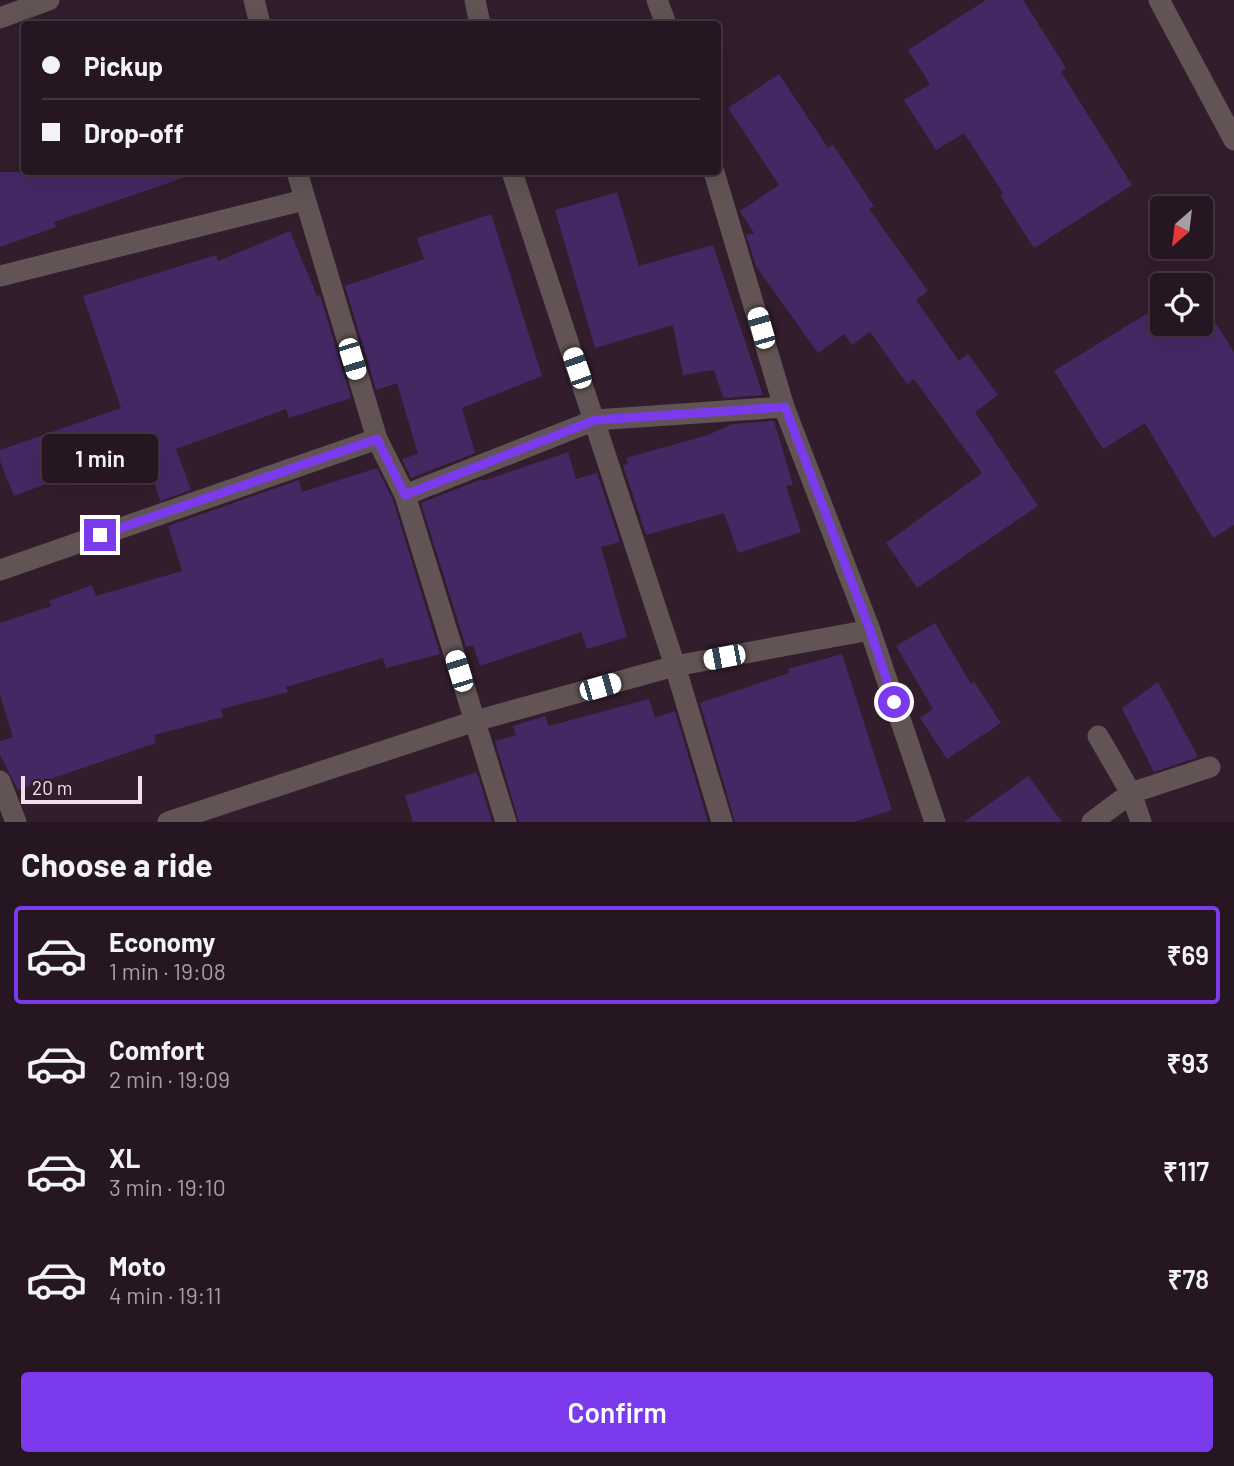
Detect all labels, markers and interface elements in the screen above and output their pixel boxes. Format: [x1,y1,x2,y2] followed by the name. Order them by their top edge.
[84,50,163,81] text: Pickup
[84,117,184,148] text: Drop-off
[1150,196,1213,259] north arrow
[1150,196,1213,336] map controls
[1150,273,1213,336] button: locate
[746,305,777,351] car
[336,336,369,382] car
[561,345,594,391] car
[42,434,158,482] callout: 1 min
[75,444,125,472] text: 1 min
[84,519,116,551] route end
[702,643,747,671] car
[443,648,476,694] car
[577,671,624,703] car
[878,686,910,718] route start
[21,773,142,805] scale bar
[32,776,72,799] text: 20 m
[21,845,213,883] text: Choose a ride
[25,924,88,987] icon: car
[109,926,215,957] text: Economy
[1167,939,1209,970] text: ₹69
[109,957,226,985] text: 1 min · 19:08
[25,1032,88,1095] icon: car
[109,1034,205,1065] text: Comfort
[1167,1047,1209,1078] text: ₹93
[109,1065,230,1093] text: 2 min · 19:09
[25,1140,88,1203] icon: car
[109,1142,140,1173] text: XL
[1163,1155,1209,1186] text: ₹117
[109,1173,226,1201] text: 3 min · 19:10
[25,1248,88,1311] icon: car
[109,1250,166,1281] text: Moto
[1168,1263,1209,1294] text: ₹78
[109,1281,222,1309] text: 4 min · 19:11
[21,1372,1213,1452] button: Confirm

